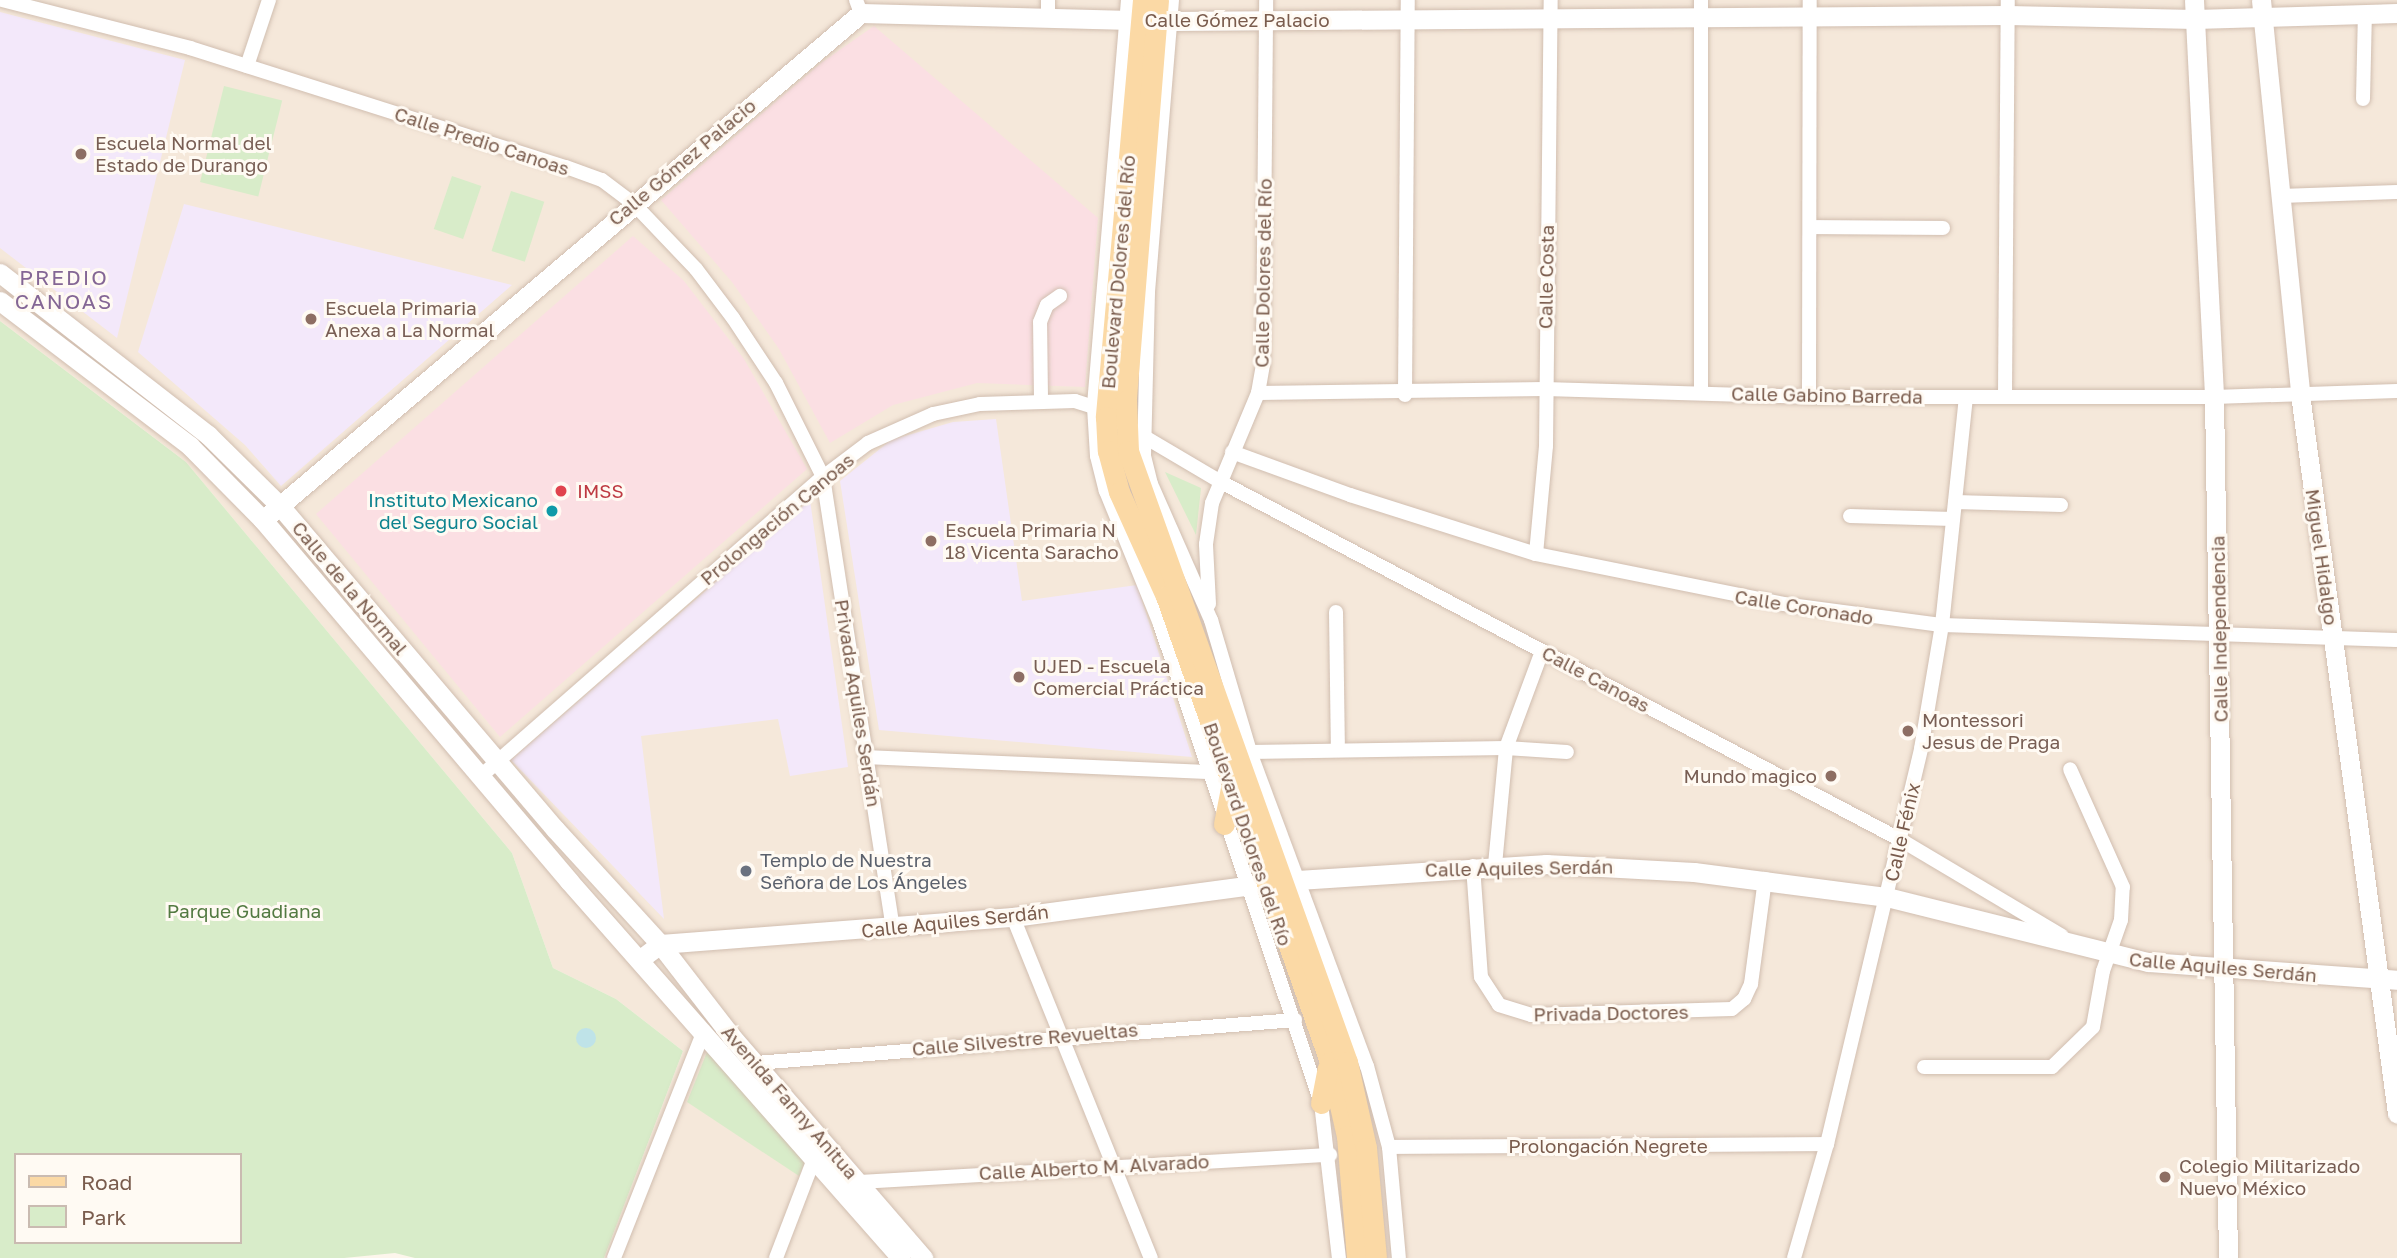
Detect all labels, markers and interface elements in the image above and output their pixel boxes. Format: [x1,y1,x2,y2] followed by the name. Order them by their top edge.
[1144,9,1330,31] street label: Calle Gómez Palacio
[604,94,760,230] street label: Calle Gómez Palacio
[392,102,572,180] street label: Calle Predio Canoas
[95,132,272,176] place label: Escuela Normal del Estado de Durango
[73,146,89,162] marker: Escuela Normal del Estado de Durango
[1096,154,1140,390] street label: Boulevard Dolores del Río
[1250,178,1276,368] street label: Calle Dolores del Río
[1534,225,1558,329] street label: Calle Costa
[16,264,112,314] district label: PREDIO CANOAS
[325,297,495,341] place label: Escuela Primaria Anexa a La Normal
[303,311,319,327] marker: Escuela Primaria Anexa a La Normal
[1731,382,1923,408] street label: Calle Gabino Barreda
[696,448,858,590] street label: Prolongación Canoas
[577,480,624,502] place label: IMSS
[551,481,571,501] marker: IMSS
[2301,487,2343,627] street label: Miguel Hidalgo
[368,489,538,533] place label: Instituto Mexicano del Seguro Social
[544,503,560,519] marker: Instituto Mexicano del Seguro Social
[287,517,413,659] street label: Calle de la Normal
[945,519,1119,563] place label: Escuela Primaria N 18 Vicenta Saracho
[923,533,939,549] marker: Escuela Primaria N 18 Vicenta Saracho
[2206,535,2232,723] street label: Calle Independencia
[1733,585,1875,629] street label: Calle Coronado
[830,598,886,808] street label: Privada Aquiles Serdán
[1538,641,1654,717] street label: Calle Canoas
[1033,655,1204,699] place label: UJED - Escuela Comercial Práctica
[1011,669,1027,685] marker: UJED - Escuela Comercial Práctica
[1922,709,2060,753] place label: Montessori Jesus de Praga
[1199,719,1297,949] street label: Boulevard Dolores del Río
[1900,723,1916,739] marker: Montessori Jesus de Praga
[1684,765,1817,787] place label: Mundo magico
[1823,768,1839,784] marker: Mundo magico
[1880,780,1924,884] street label: Calle Fénix
[760,849,967,893] place label: Templo de Nuestra Señora de Los Ángeles
[1425,855,1613,881] street label: Calle Aquiles Serdán
[738,863,754,879] marker: Templo de Nuestra Señora de Los Ángeles
[167,900,321,922] park label: Parque Guadiana
[860,900,1050,942] street label: Calle Aquiles Serdán
[2128,947,2318,987] street label: Calle Aquiles Serdán
[1533,1000,1689,1026] street label: Privada Doctores
[911,1018,1139,1060] street label: Calle Silvestre Revueltas
[717,1020,863,1184] street label: Avenida Fanny Anitua
[1508,1135,1708,1157] street label: Prolongación Negrete
[978,1150,1210,1184] street label: Calle Alberto M. Alvarado
[14,1153,242,1244] legend
[2179,1155,2360,1199] place label: Colegio Militarizado Nuevo México
[81,1169,132,1195] text: Road
[2157,1169,2173,1185] marker: Colegio Militarizado Nuevo México
[81,1204,126,1230] text: Park

